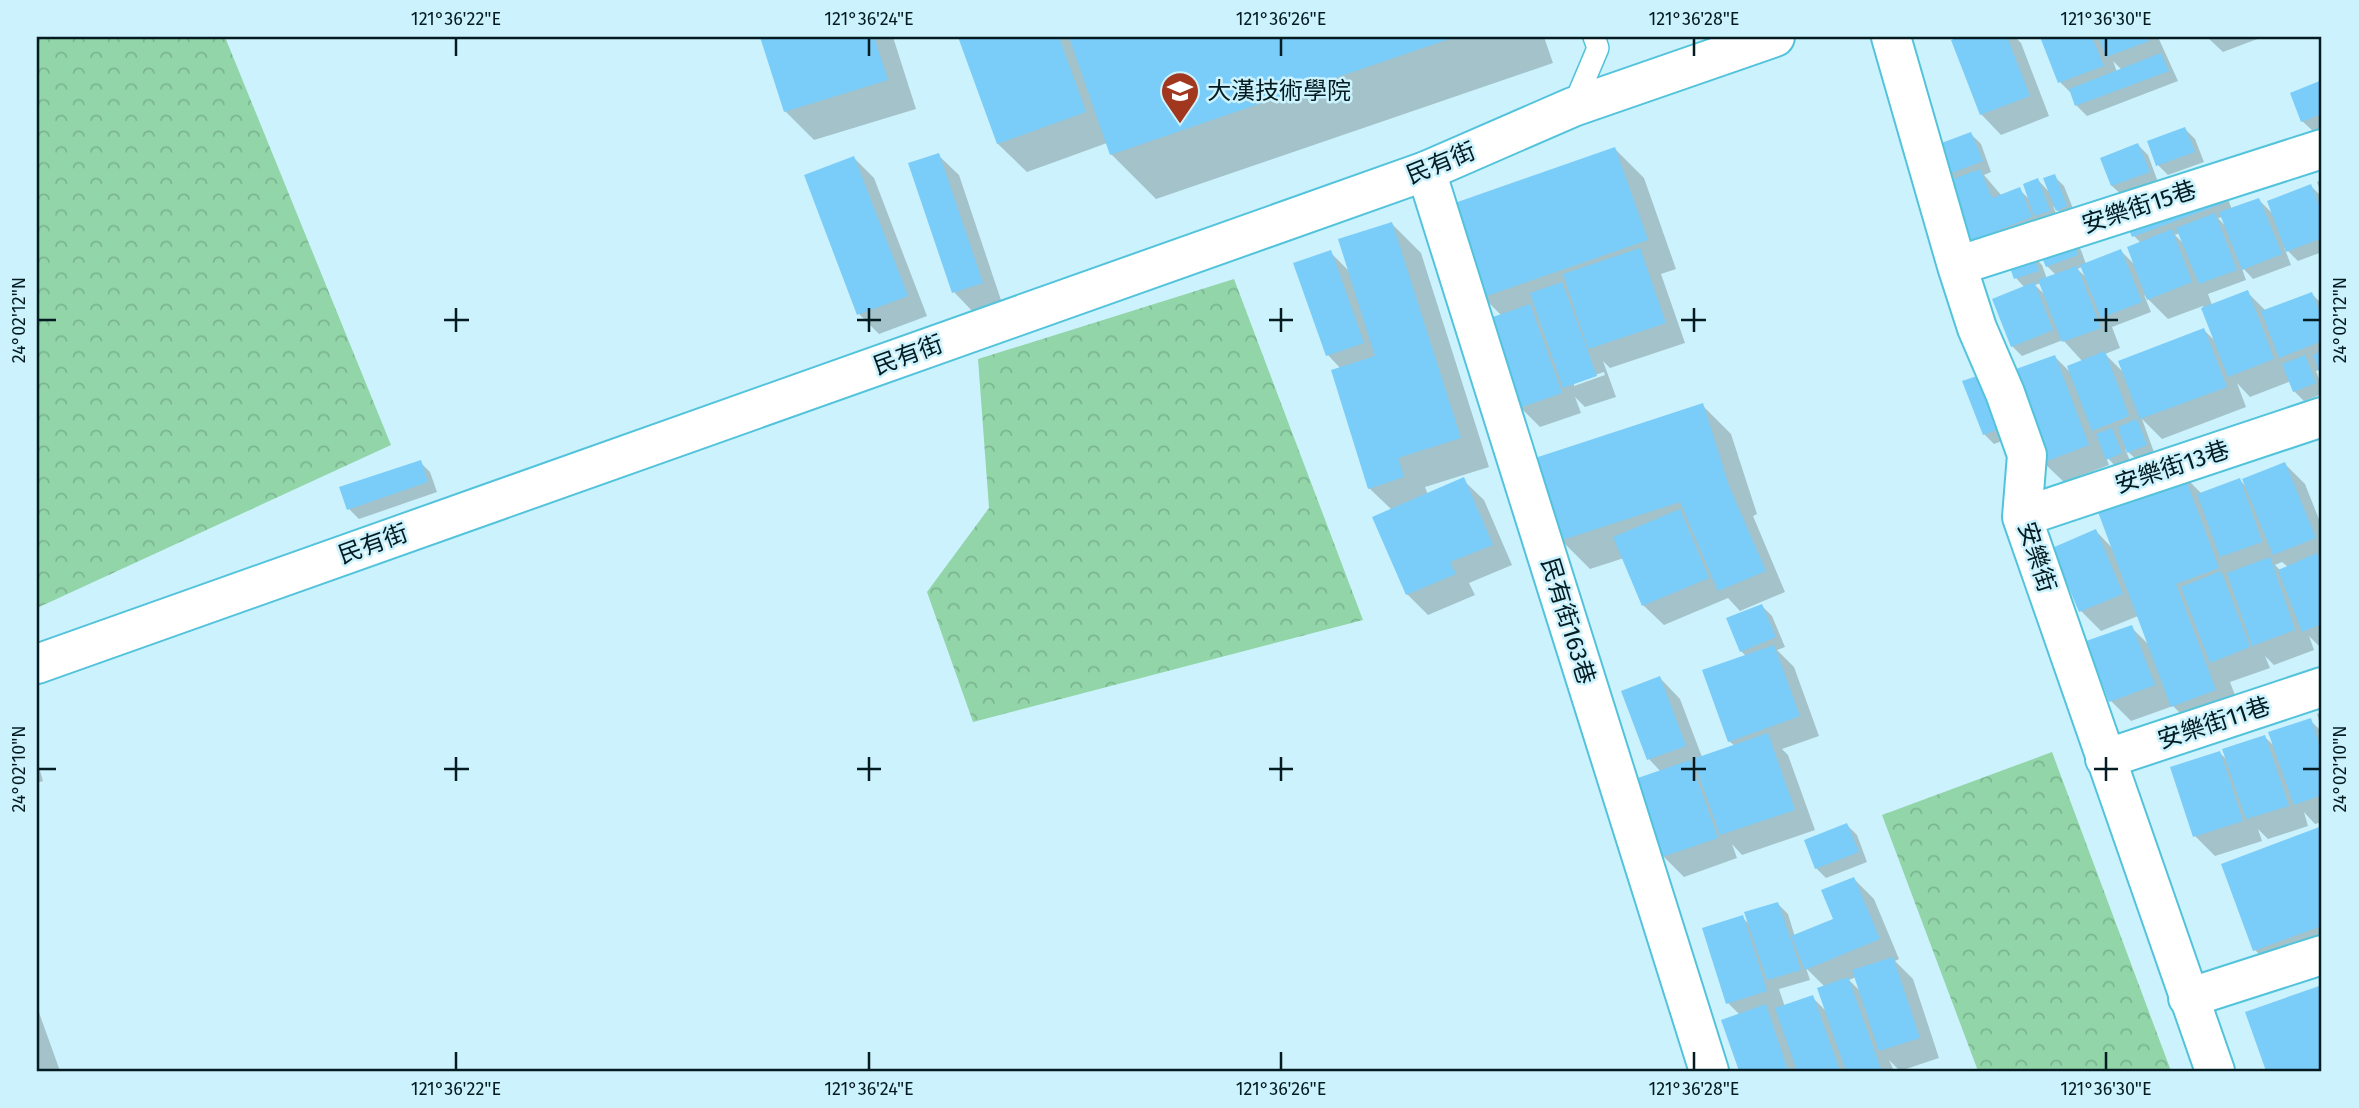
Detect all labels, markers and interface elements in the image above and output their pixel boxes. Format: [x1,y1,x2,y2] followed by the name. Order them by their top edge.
[411,8,501,30] text: 121°36'22"E
[824,8,914,30] text: 121°36'24"E
[1236,8,1326,30] text: 121°36'26"E
[1649,8,1740,30] text: 121°36'28"E
[2060,8,2152,30] text: 121°36'30"E
[1159,70,1201,125] school or university icon: 大漢技術學院
[1207,77,1351,105] place label: 大漢技術學院
[1402,137,1480,189] street label: 民有街
[2078,175,2200,239] street label: 安樂街15巷
[8,277,30,363] text: 24°02'12"N
[2329,277,2351,363] text: 24°02'12"N
[869,330,947,380] street label: 民有街
[2111,435,2233,499] street label: 安樂街13巷
[2013,518,2061,596] street label: 安樂街
[334,519,412,569] street label: 民有街
[1535,554,1601,688] street label: 民有街163巷
[2154,692,2274,754] street label: 安樂街11巷
[8,725,30,813] text: 24°02'10"N
[2329,725,2351,813] text: 24°02'10"N
[411,1078,501,1100] text: 121°36'22"E
[824,1078,914,1100] text: 121°36'24"E
[1236,1078,1326,1100] text: 121°36'26"E
[1649,1078,1740,1100] text: 121°36'28"E
[2060,1078,2152,1100] text: 121°36'30"E

